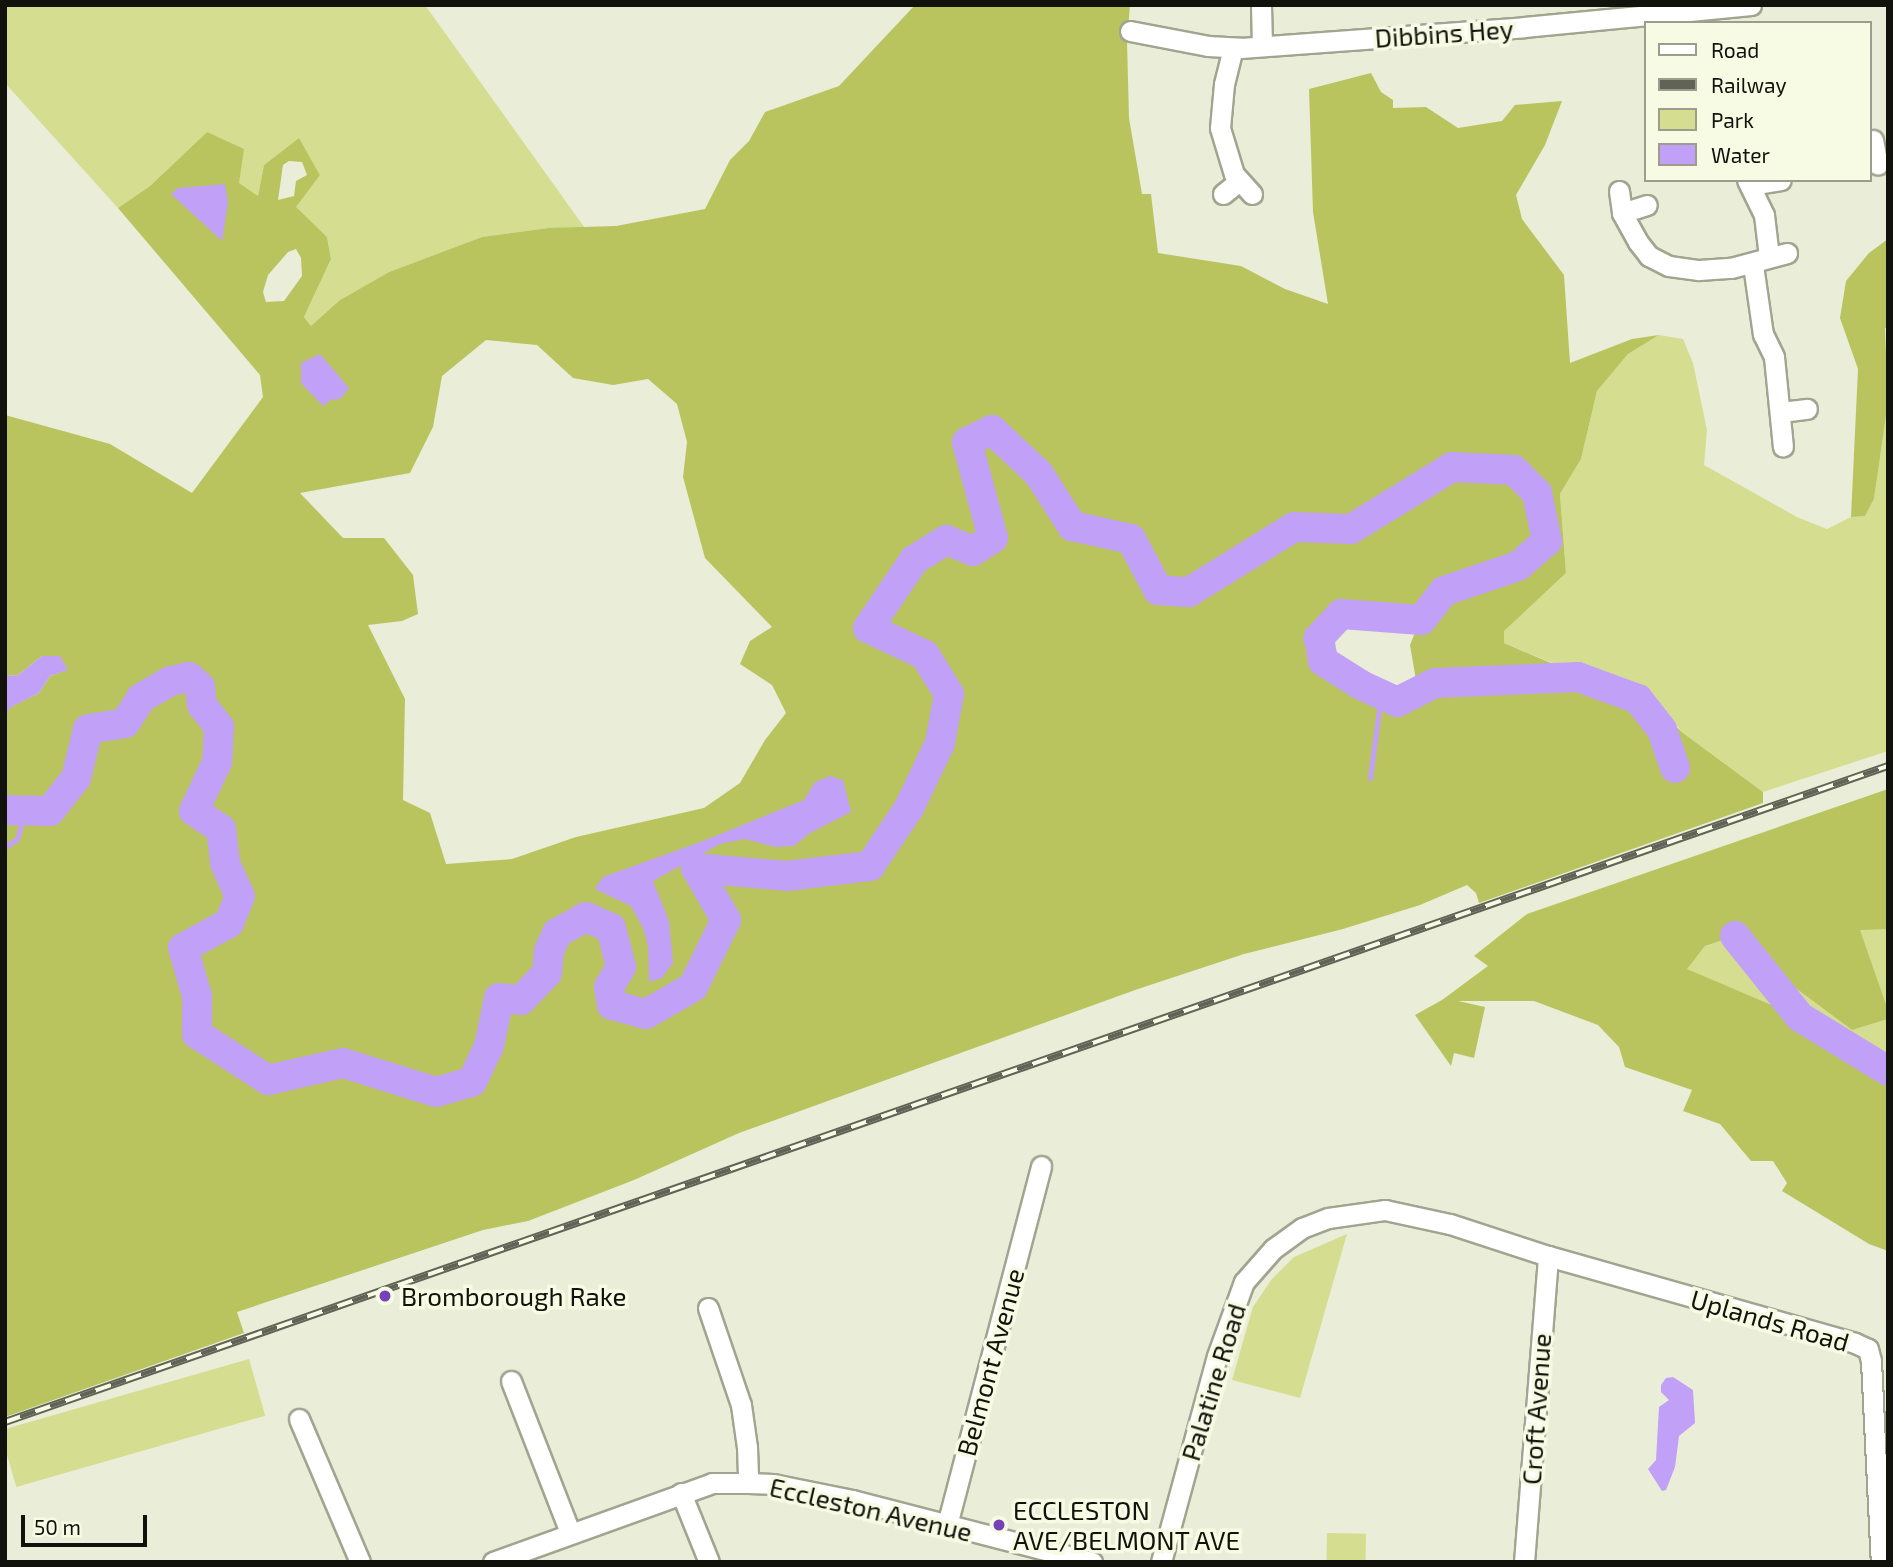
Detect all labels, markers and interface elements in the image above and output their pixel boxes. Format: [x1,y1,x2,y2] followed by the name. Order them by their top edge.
[1374,13,1514,53] street label: Dibbins Hey
[1644,21,1872,182] legend
[1711,37,1759,62] text: Road
[1711,72,1787,97] text: Railway
[1711,107,1754,132] text: Park
[1711,142,1770,167] text: Water
[950,1265,1030,1459] street label: Belmont Avenue
[401,1280,627,1312] place label: Bromborough Rake
[1687,1283,1853,1357] street label: Uplands Road
[375,1286,395,1306] marker: Bromborough Rake
[1174,1300,1252,1464] street label: Palatine Road
[1515,1332,1557,1486] street label: Croft Avenue
[766,1470,976,1548] street label: Eccleston Avenue
[1013,1494,1241,1556] place label: ECCLESTON AVE/BELMONT AVE
[24,1500,150,1544] scale bar
[34,1514,81,1539] text: 50 m
[991,1517,1007,1533] marker: ECCLESTON AVE/BELMONT AVE

